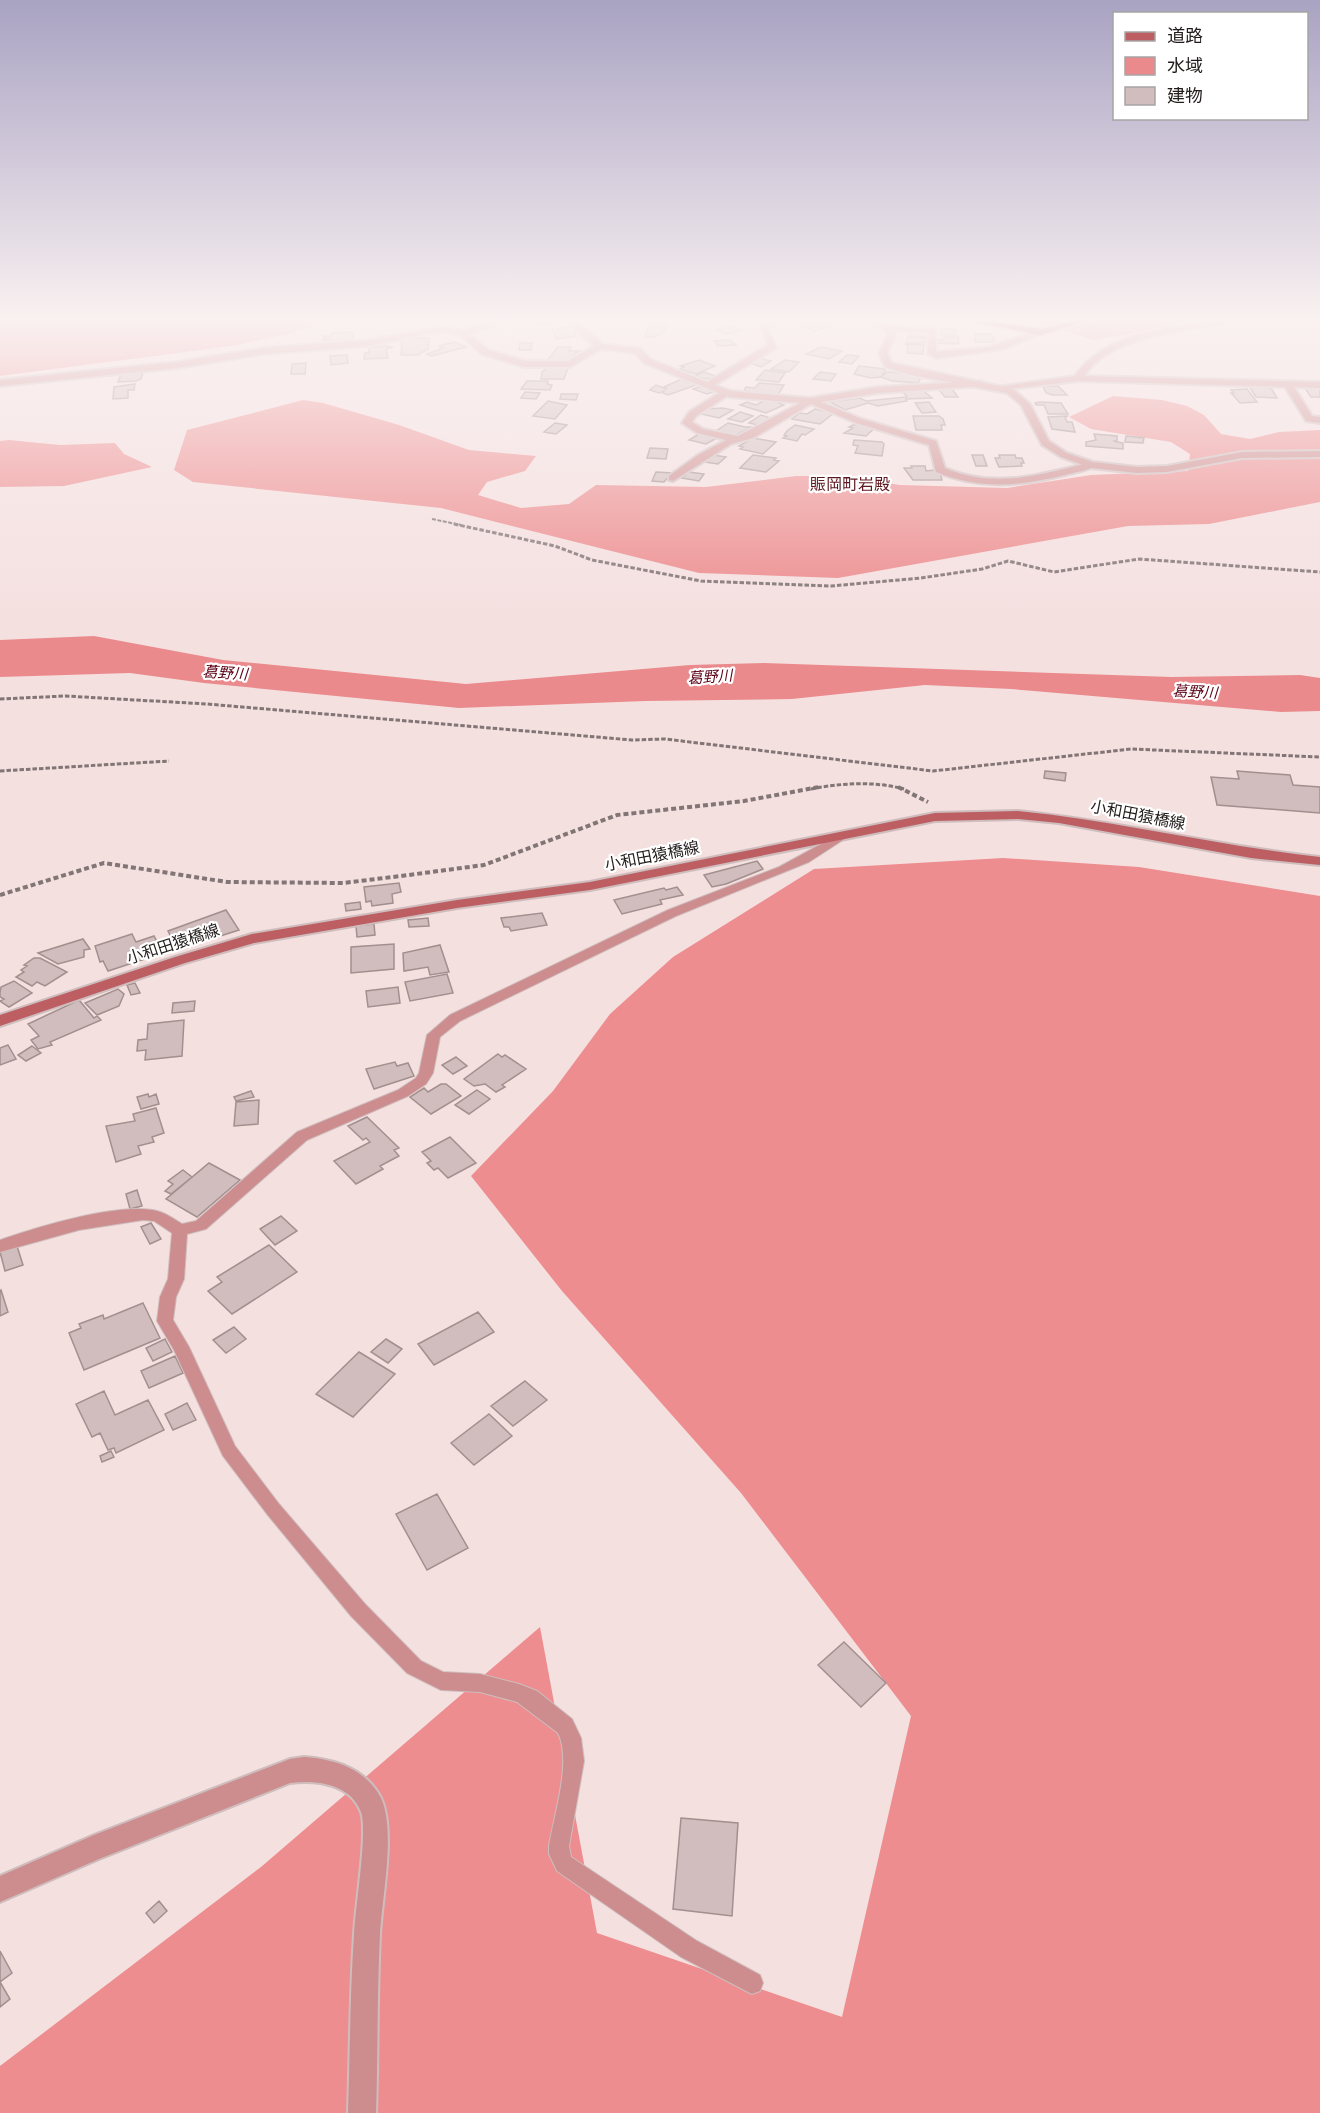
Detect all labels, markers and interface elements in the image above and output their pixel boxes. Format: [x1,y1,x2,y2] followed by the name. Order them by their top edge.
[1113,12,1308,120] legend
[1167,25,1203,46] text: 道路
[1167,55,1203,76] text: 水域
[1167,85,1203,106] text: 建物
[810,475,890,494] district label: 賑岡町岩殿
[202,662,250,684] water label: 葛野川
[687,666,735,688] water label: 葛野川
[1172,682,1220,702] water label: 葛野川
[1089,797,1187,833] street label: 小和田猿橋線
[603,838,701,874] street label: 小和田猿橋線
[124,920,222,968] street label: 小和田猿橋線

